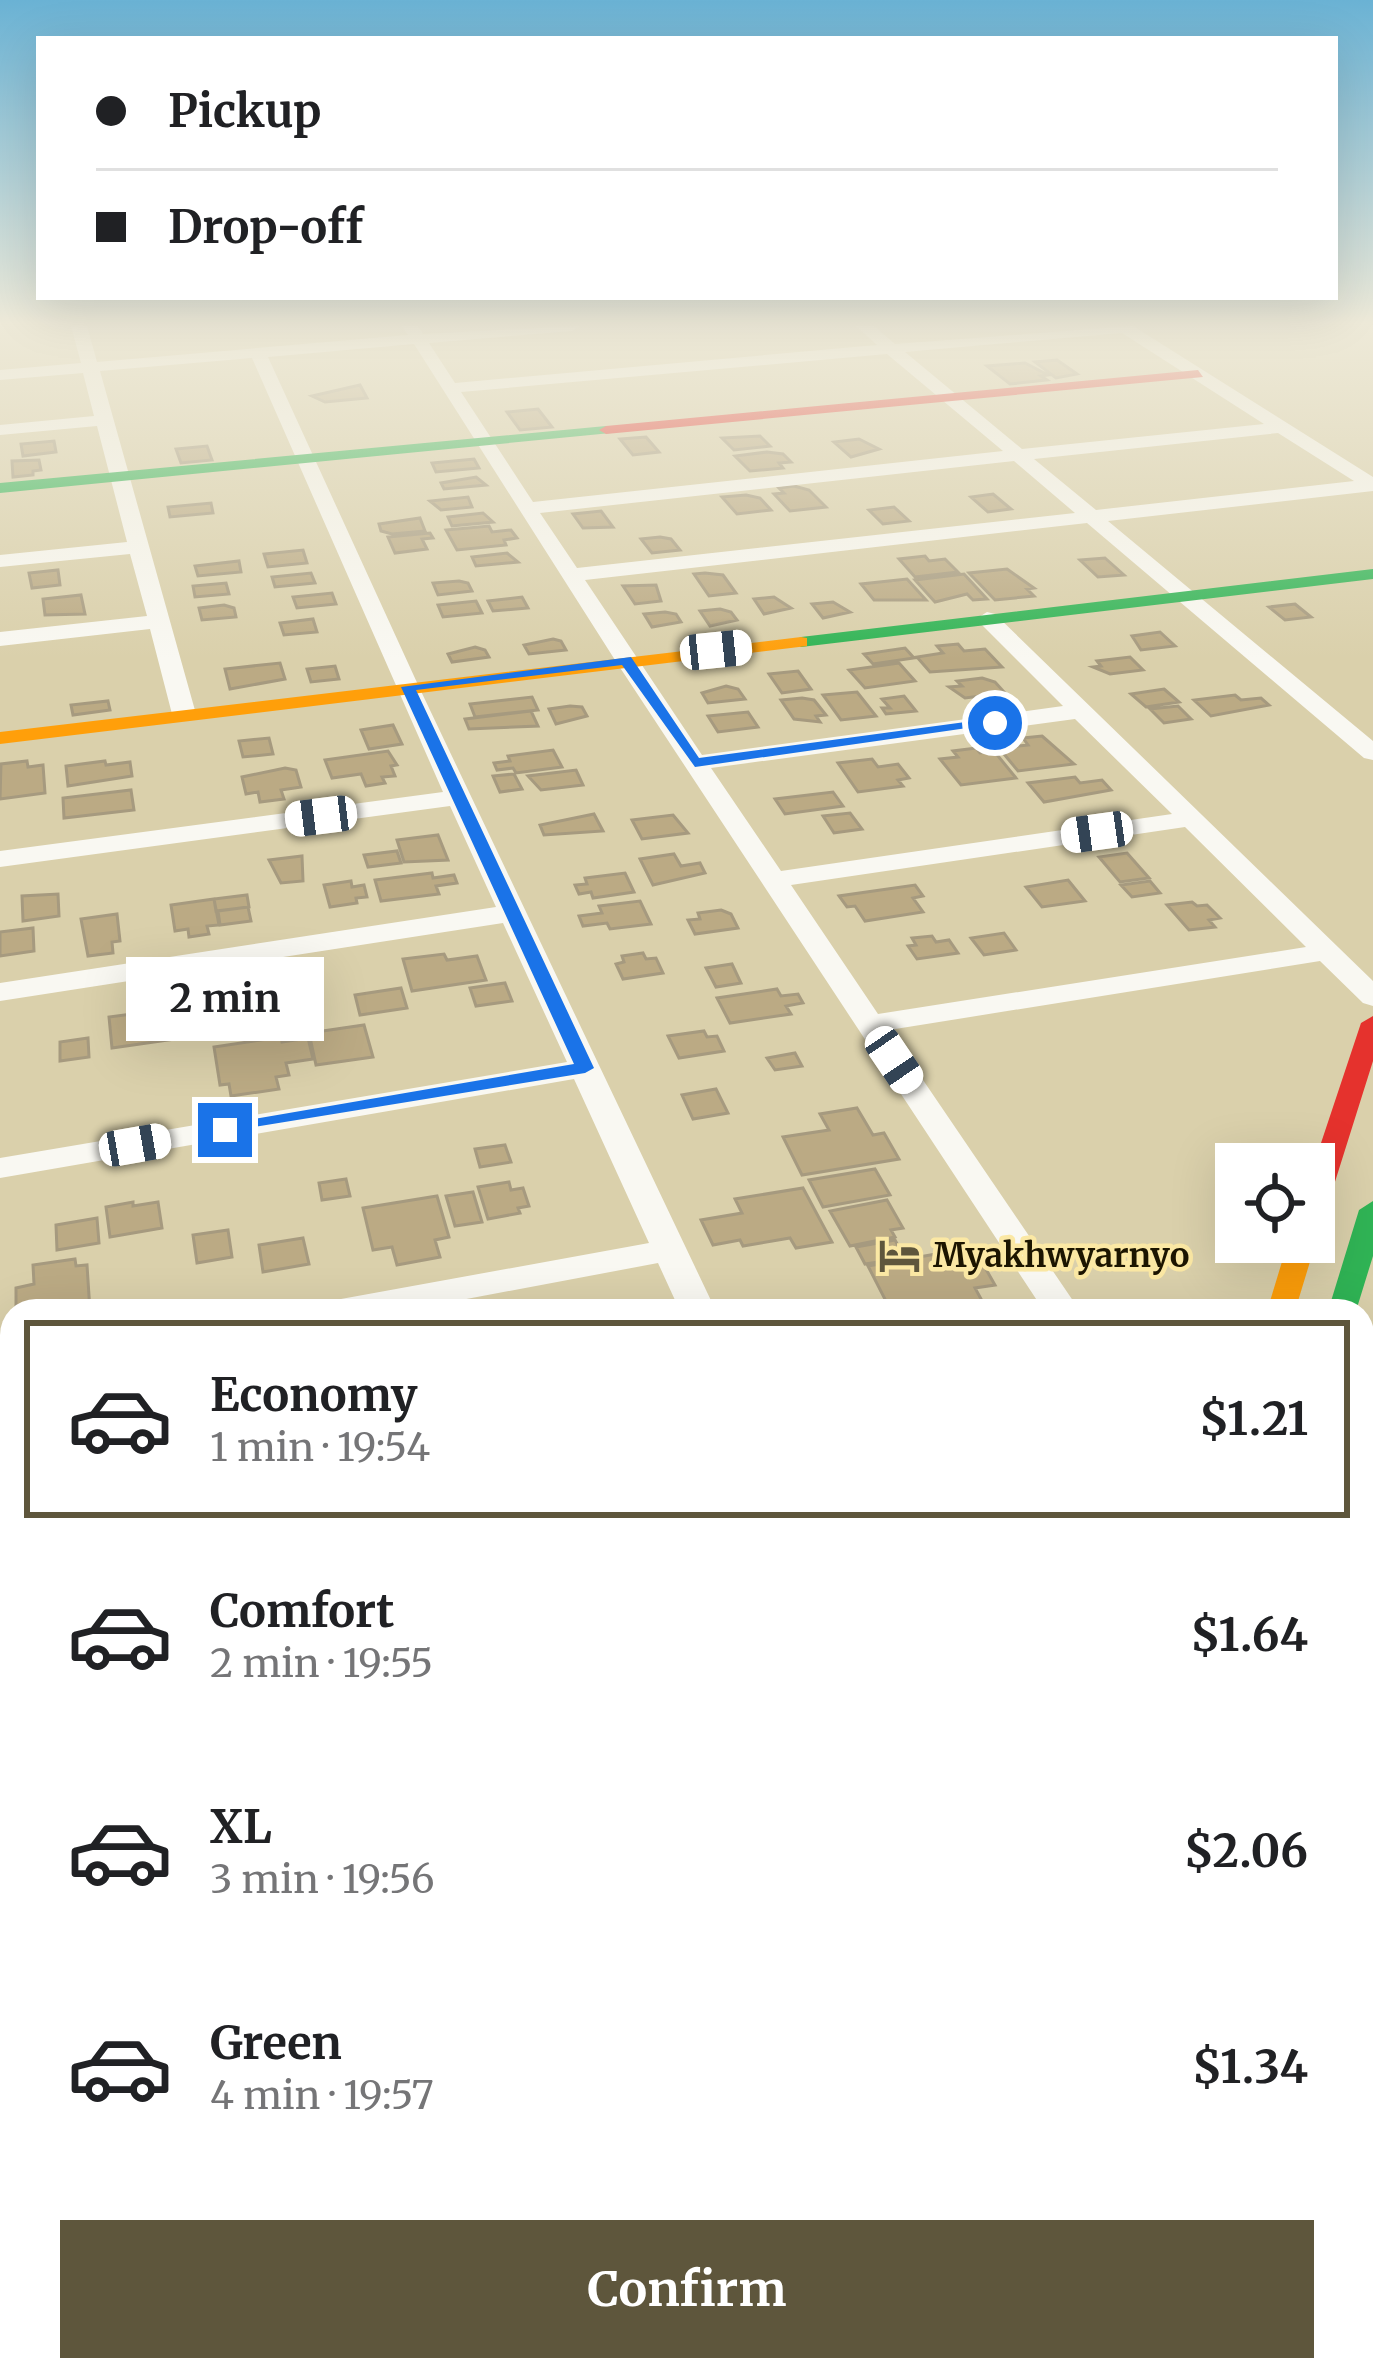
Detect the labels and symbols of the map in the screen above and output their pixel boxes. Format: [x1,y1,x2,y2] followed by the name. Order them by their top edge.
[678,628,754,672] car
[968,696,1022,750] route start
[283,794,359,838] car
[1059,809,1135,855] car
[126,956,324,1040] callout: 2 min
[859,1020,929,1100] car
[198,1103,252,1157] route end
[96,1121,174,1169] car
[876,1232,922,1278] hotel icon: Myakhwyarnyo
[933,1235,1189,1276] place label: Myakhwyarnyo

